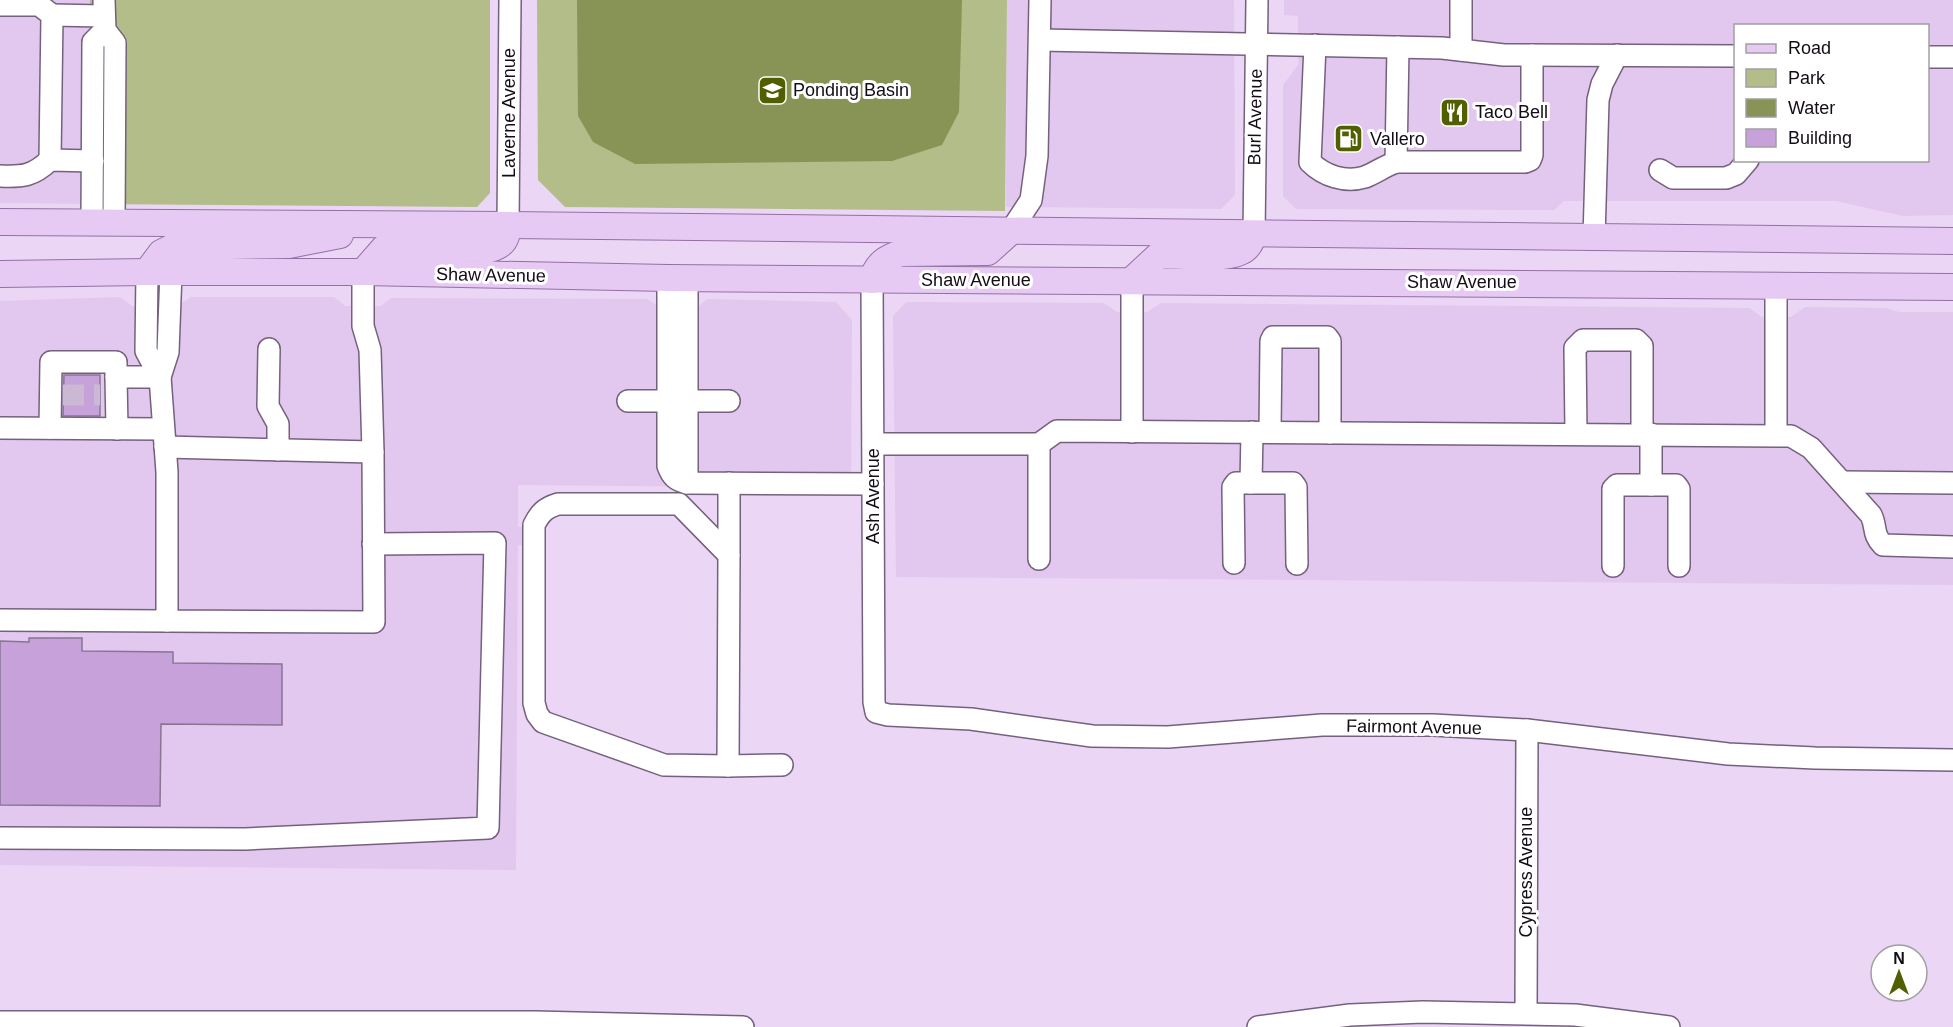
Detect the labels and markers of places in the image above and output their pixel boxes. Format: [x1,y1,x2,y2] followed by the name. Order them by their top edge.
[756,74,788,106] school or university icon: Ponding Basin
[793,80,909,100] place label: Ponding Basin
[1438,96,1470,128] restaurant icon: Taco Bell
[1475,102,1548,122] place label: Taco Bell
[1333,123,1365,155] fuel station icon: Vallero
[1370,129,1425,149] place label: Vallero

